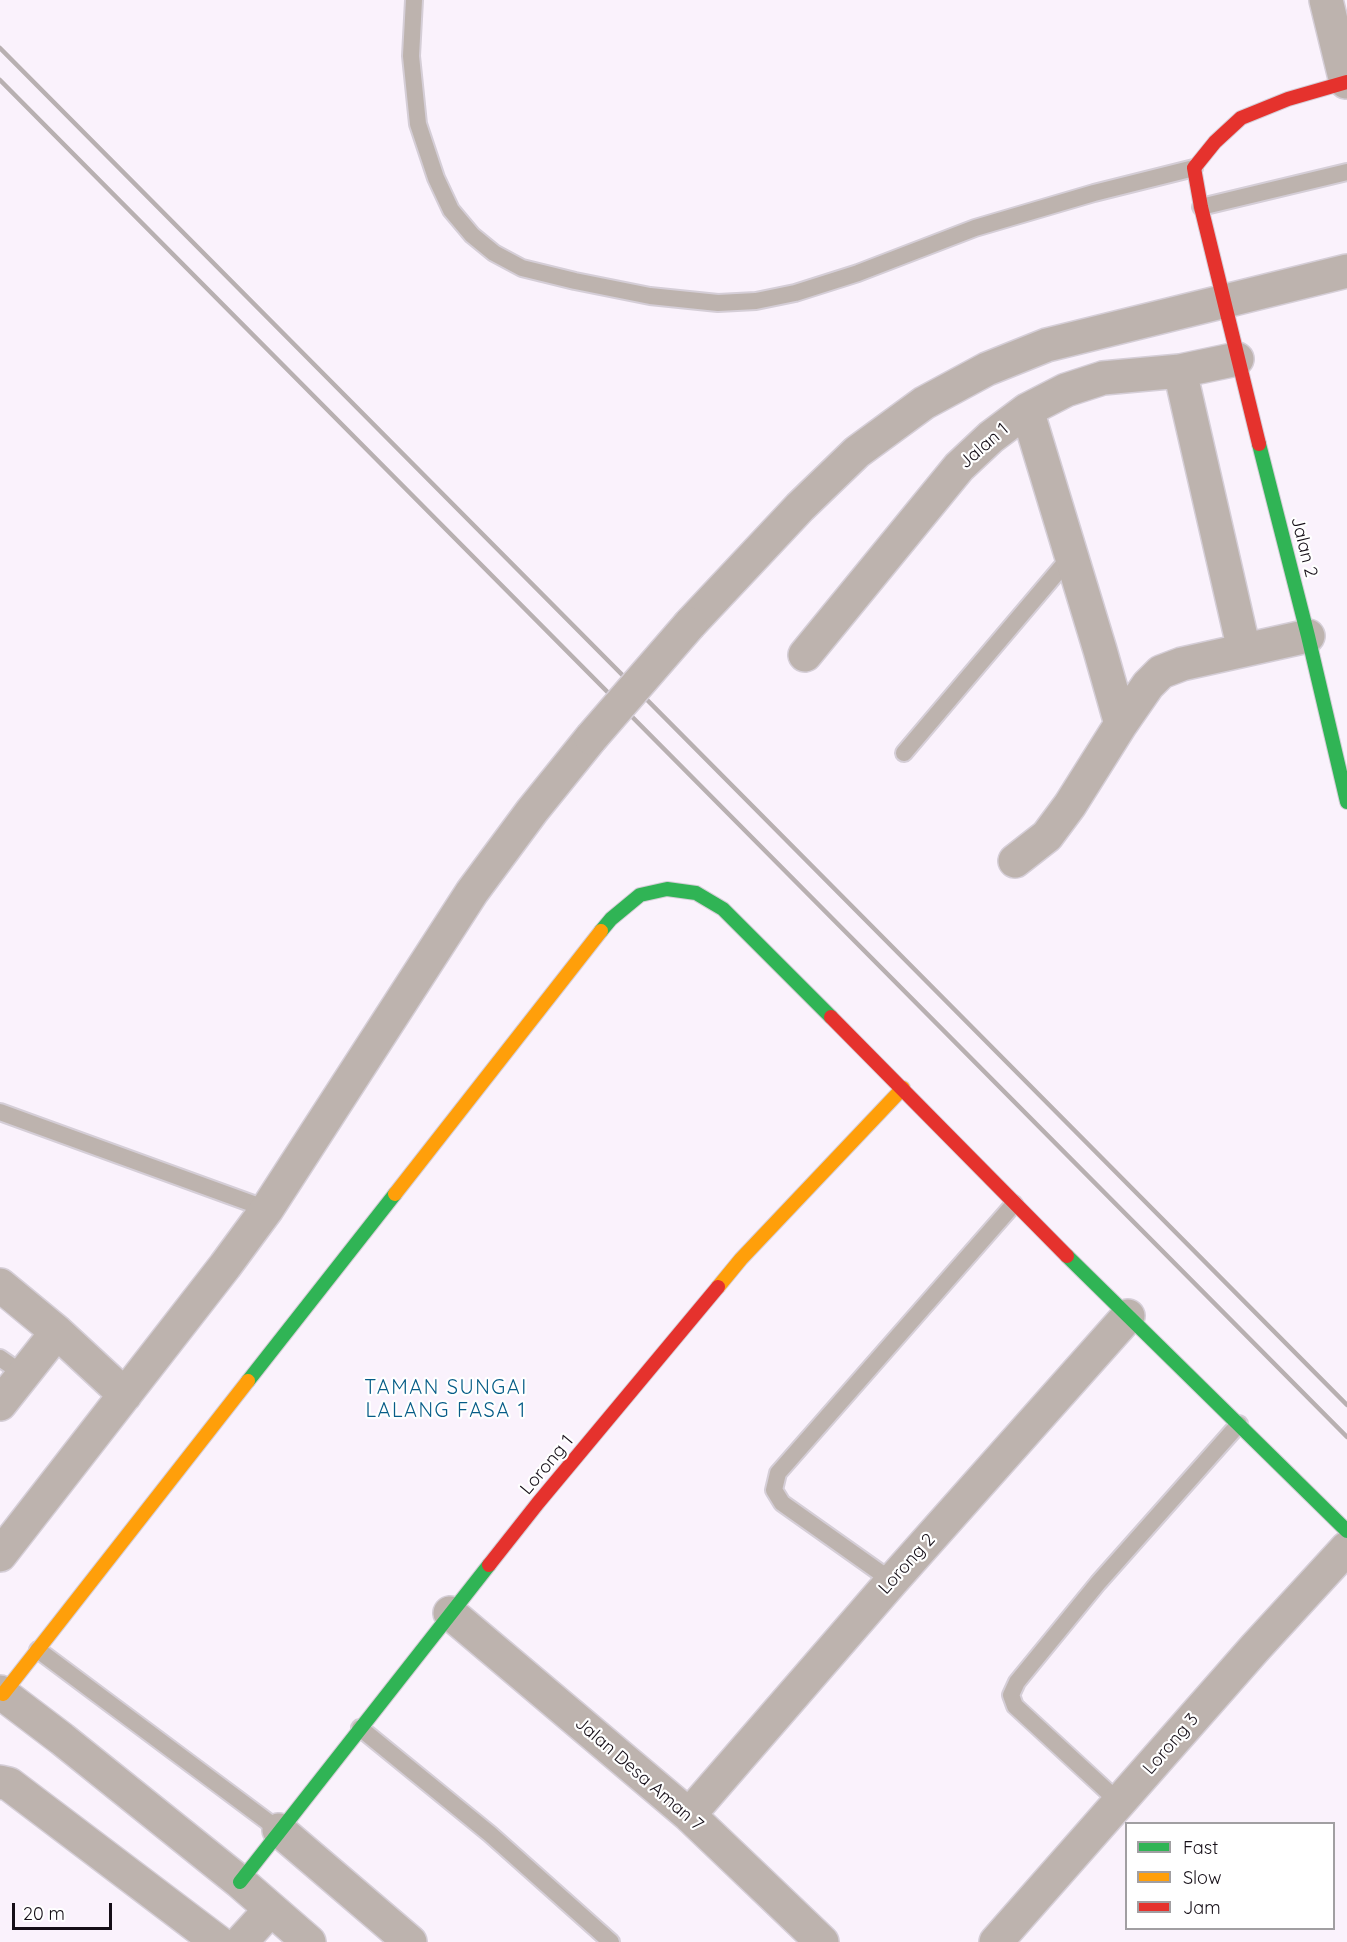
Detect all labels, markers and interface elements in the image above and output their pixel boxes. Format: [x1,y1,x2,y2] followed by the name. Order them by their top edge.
[955,419,1013,473] street label: Jalan 1
[1286,515,1322,579] street label: Jalan 2
[364,1376,528,1423] district label: TAMAN SUNGAI LALANG FASA 1
[516,1431,578,1499] street label: Lorong 1
[874,1529,940,1599] street label: Lorong 2
[1139,1709,1203,1779] street label: Lorong 3
[570,1712,708,1836] street label: Jalan Desa Aman 7
[1125,1822,1335,1930] legend
[1183,1836,1218,1859] text: Fast
[1183,1866,1221,1889] text: Slow
[15,1891,116,1929] scale bar
[1183,1896,1221,1919] text: Jam
[23,1902,65,1925] text: 20 m

